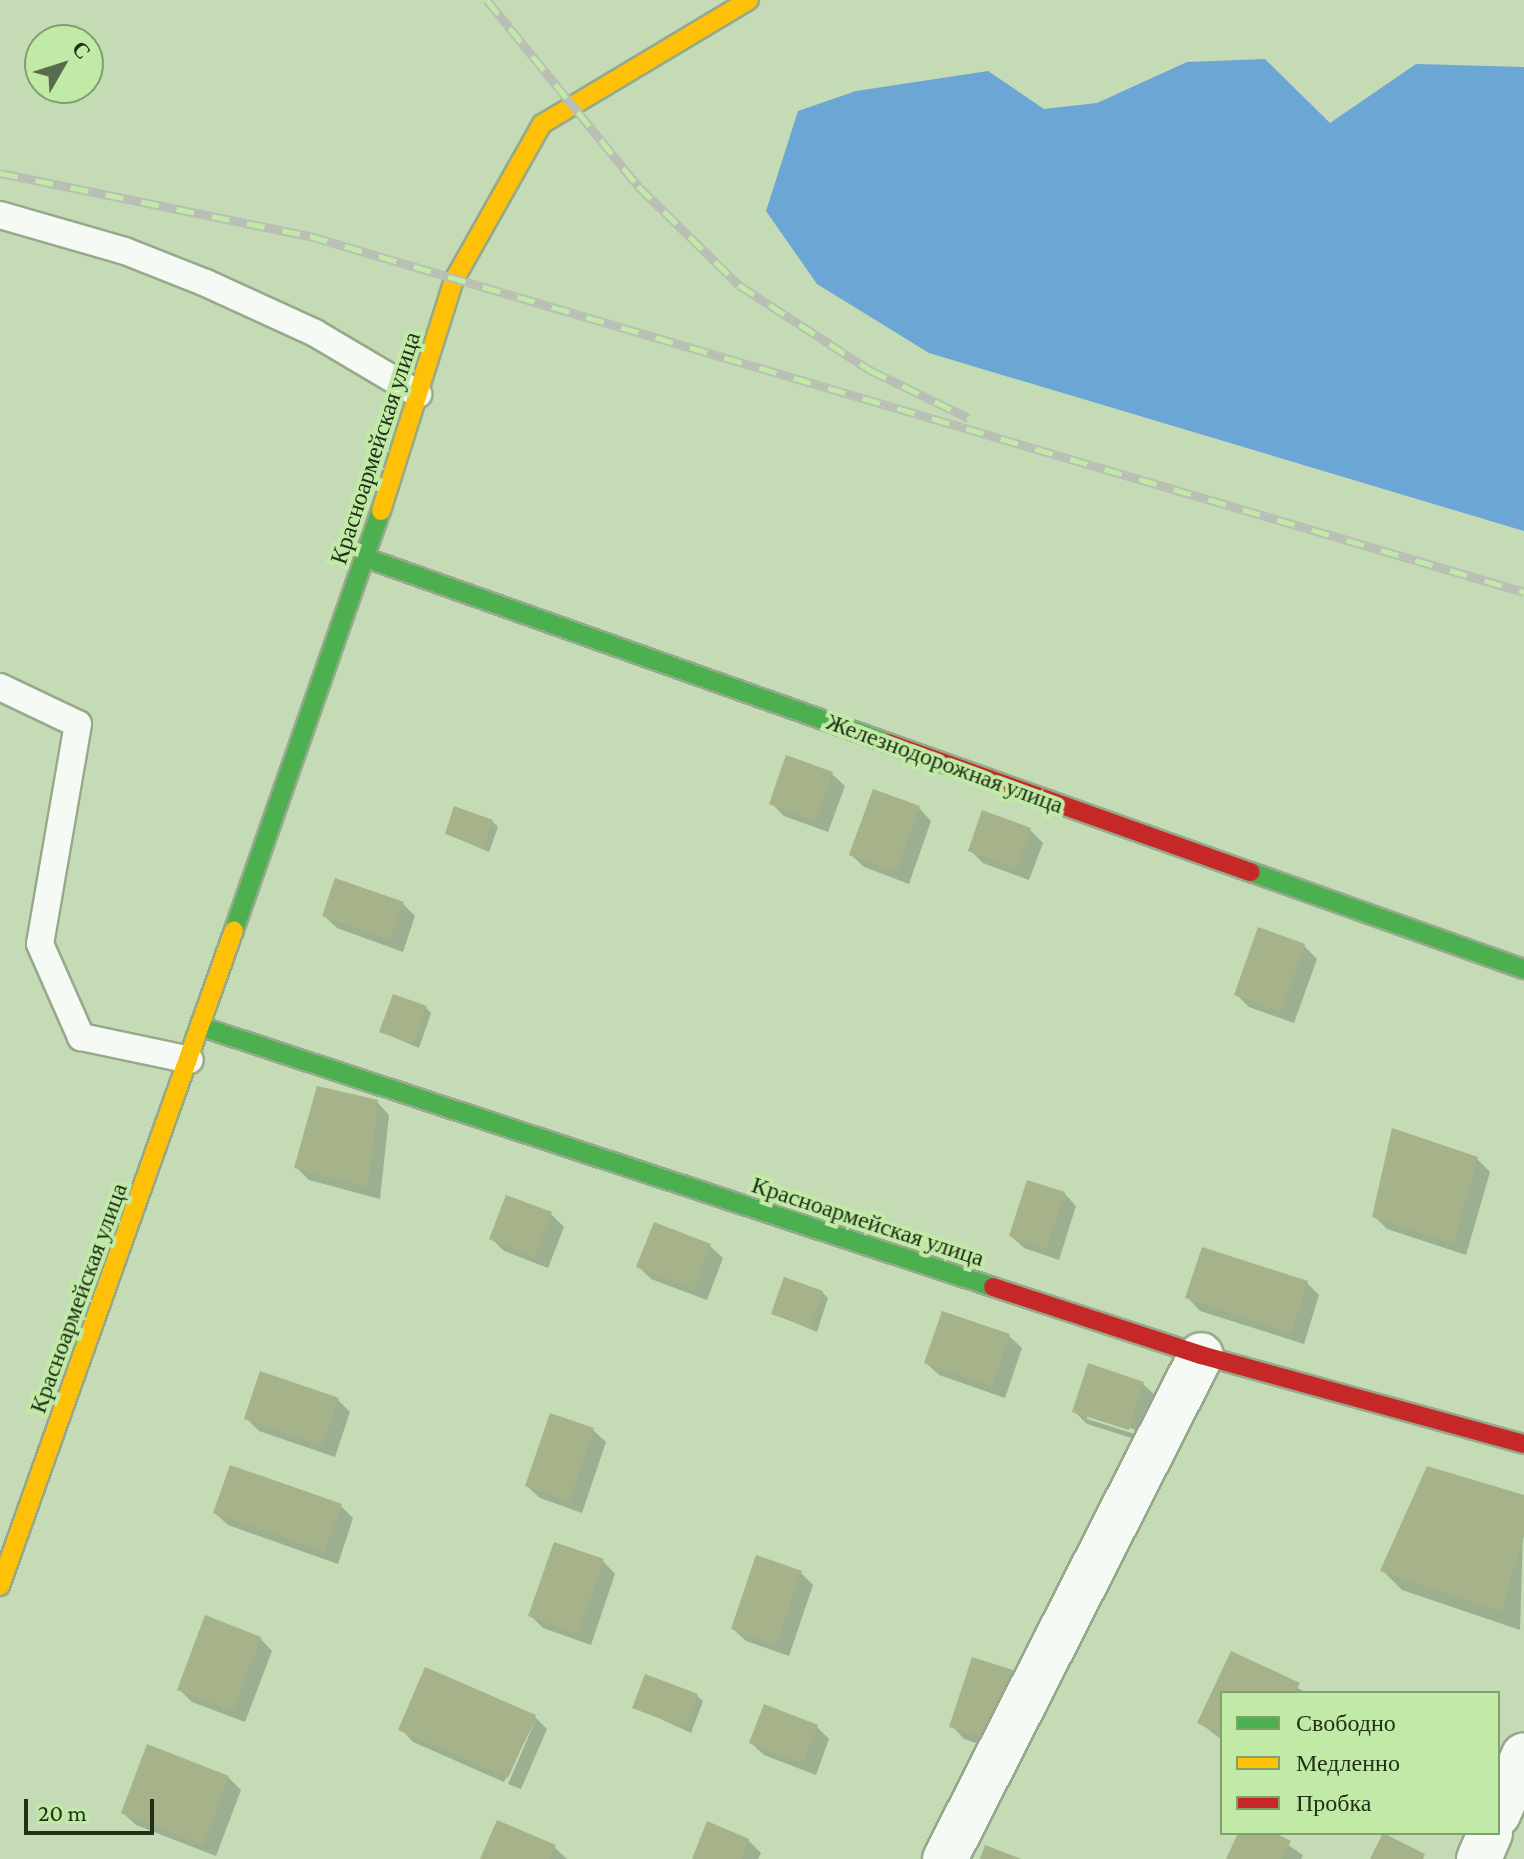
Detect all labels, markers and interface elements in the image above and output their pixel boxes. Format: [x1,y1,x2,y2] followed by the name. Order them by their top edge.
[24,24,104,104] north arrow
[67,36,96,64] text: С
[324,328,426,568] street label: Красноармейская улица
[823,707,1067,819] street label: Железнодорожная улица
[748,1170,988,1272] street label: Красноармейская улица
[23,1179,133,1417] street label: Красноармейская улица
[1220,1691,1500,1835] legend
[1296,1709,1396,1736] text: Свободно
[1296,1749,1400,1776] text: Медленно
[28,1783,158,1833] scale bar
[1296,1789,1372,1816] text: Пробка
[38,1799,87,1826] text: 20 m

